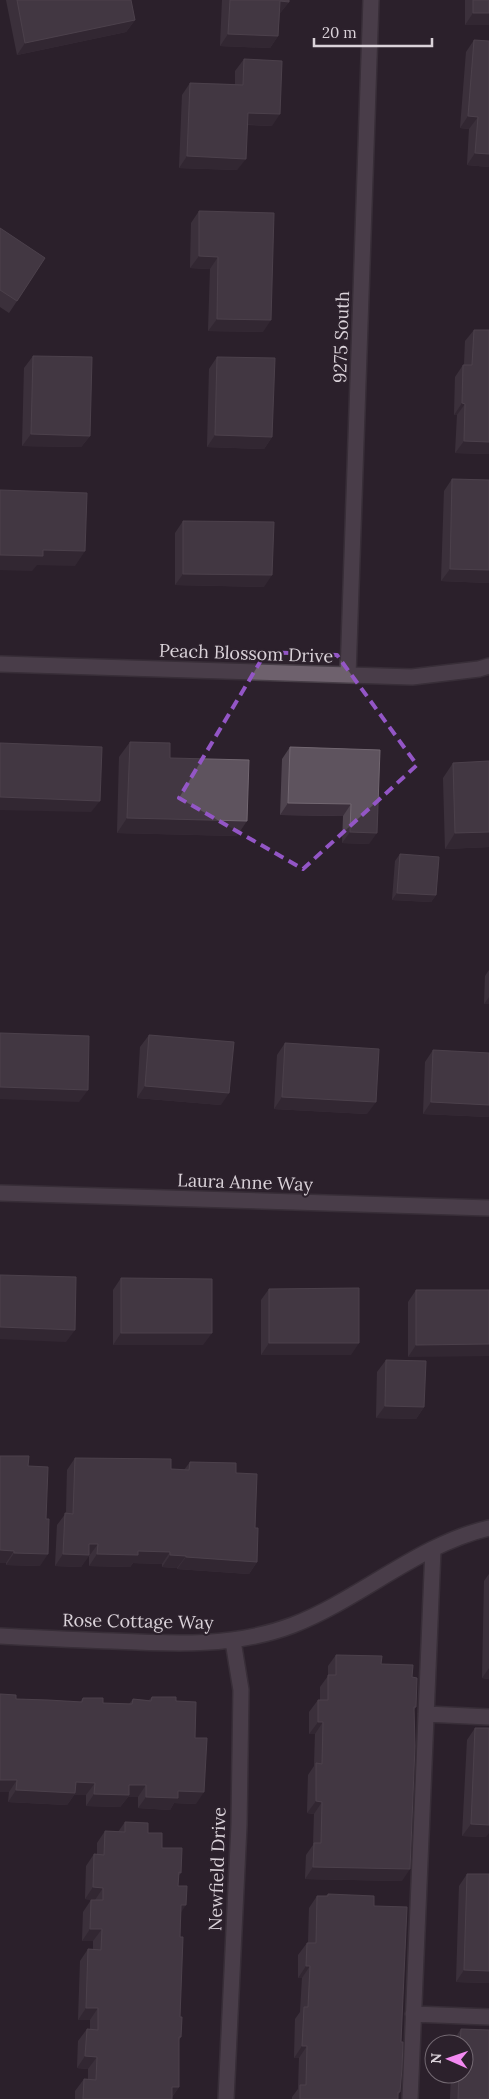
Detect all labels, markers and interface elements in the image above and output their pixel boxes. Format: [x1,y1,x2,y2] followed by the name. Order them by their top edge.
[314,15,432,47] scale bar
[322,23,357,42] text: 20 m
[328,290,354,383] street label: 9275 South
[158,638,334,668] street label: Peach Blossom Drive
[177,1168,314,1196] street label: Laura Anne Way
[62,1608,214,1634] street label: Rose Cottage Way
[203,1806,231,1931] street label: Newfield Drive
[424,2034,474,2084] north arrow
[427,2053,445,2064] text: N

